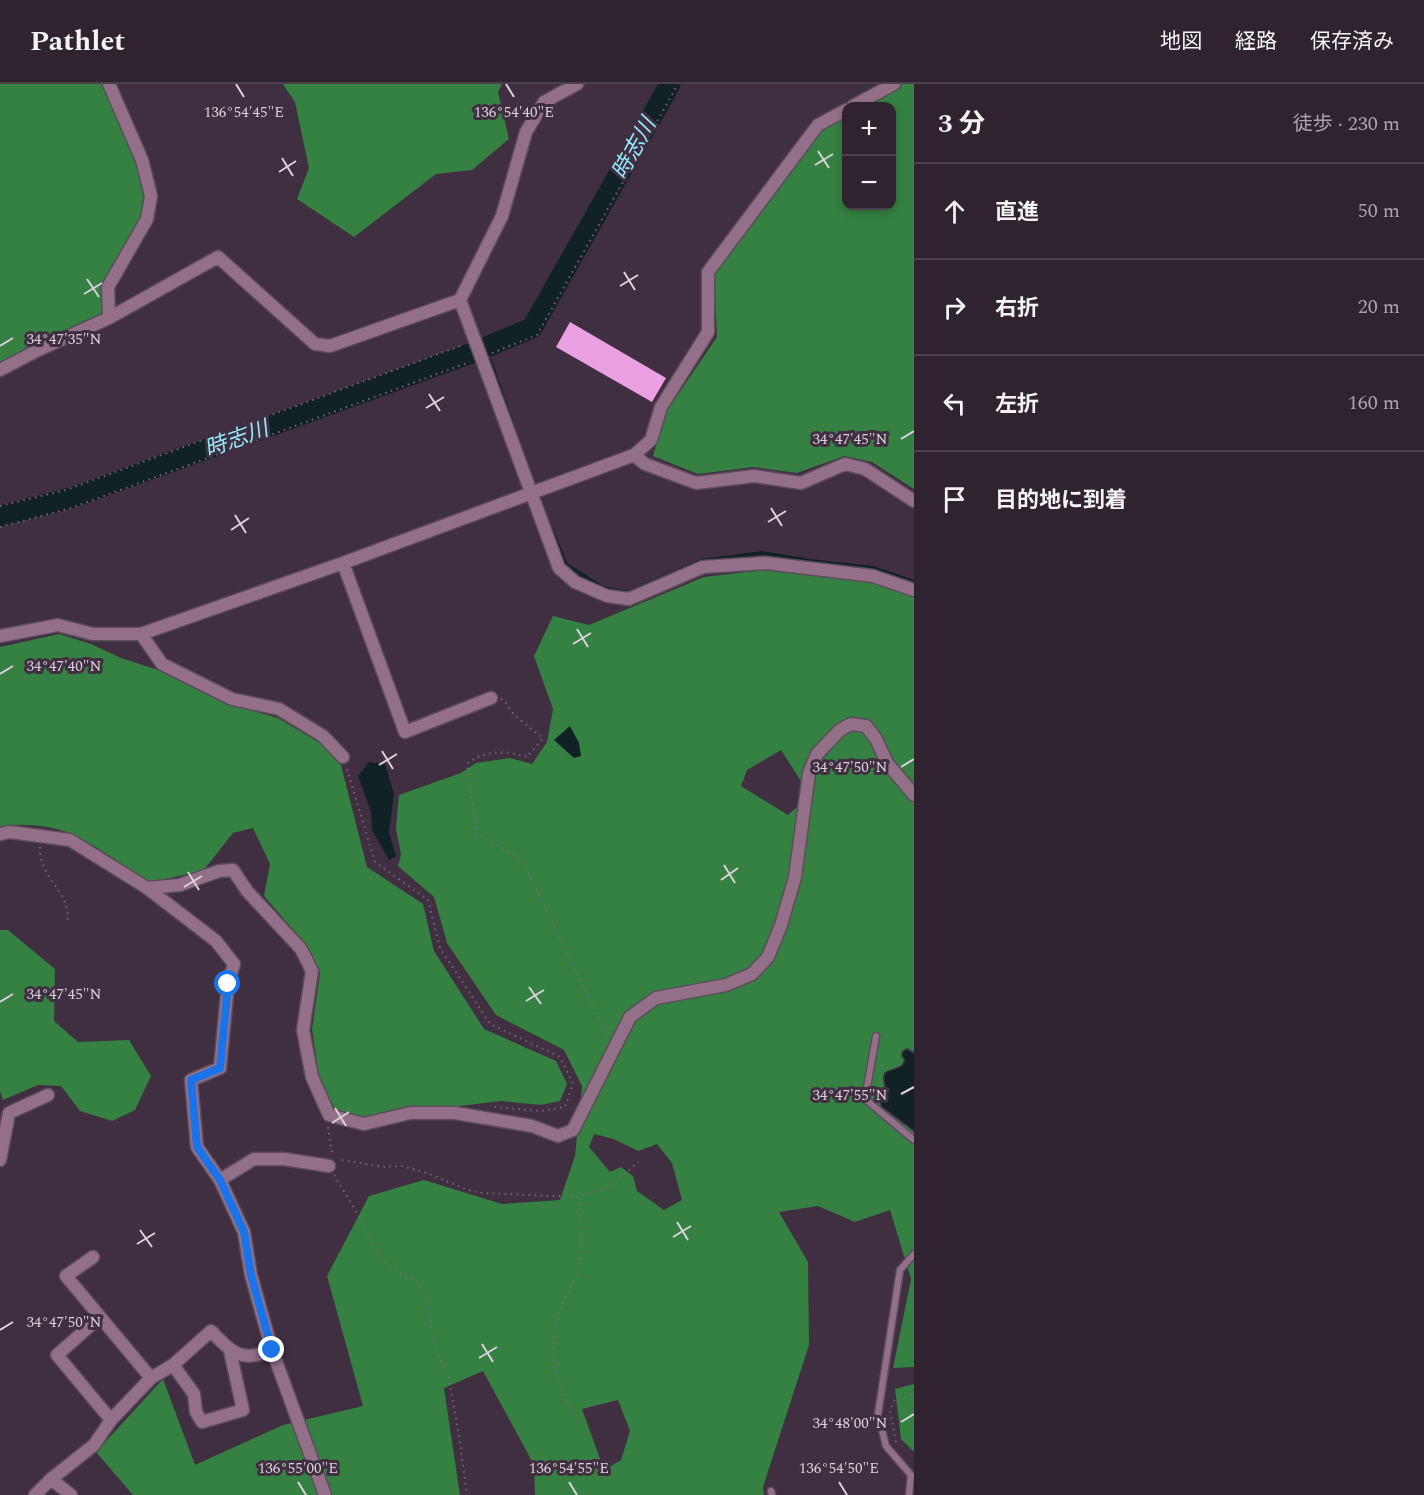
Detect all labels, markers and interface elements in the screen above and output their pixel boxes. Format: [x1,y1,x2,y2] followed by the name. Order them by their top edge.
[30,20,125,63] text: Pathlet
[1160,26,1202,58] text: 地図
[1235,26,1277,58] text: 経路
[1310,26,1394,58] text: 保存済み
[204,101,284,124] text: 136°54'45"E
[474,101,554,124] text: 136°54'40"E
[842,102,896,210] map controls
[842,102,896,156] button: +
[938,104,985,144] text: 3 分
[1293,109,1400,139] text: 徒歩 · 230 m
[604,110,666,186] water label: 時志川
[842,156,896,210] button: −
[938,195,971,228] icon: ahead
[995,196,1039,229] text: 直進
[1358,196,1400,226] text: 50 m
[938,291,971,324] icon: right
[995,292,1039,325] text: 右折
[1358,292,1400,322] text: 20 m
[27,328,102,351] text: 34°47'35"N
[938,387,971,420] icon: left
[995,388,1039,421] text: 左折
[1348,388,1400,418] text: 160 m
[200,412,275,466] water label: 時志川
[813,428,888,451] text: 34°47'45"N
[938,483,971,516] icon: arrive
[995,484,1127,517] text: 目的地に到着
[27,655,102,678] text: 34°47'40"N
[813,756,888,779] text: 34°47'50"N
[214,970,240,996] route start
[27,983,102,1006] text: 34°47'45"N
[813,1084,888,1107] text: 34°47'55"N
[27,1311,102,1334] text: 34°47'50"N
[258,1336,284,1362] route end
[813,1412,888,1435] text: 34°48'00"N
[258,1457,338,1480] text: 136°55'00"E
[529,1457,609,1480] text: 136°54'55"E
[799,1457,879,1480] text: 136°54'50"E

